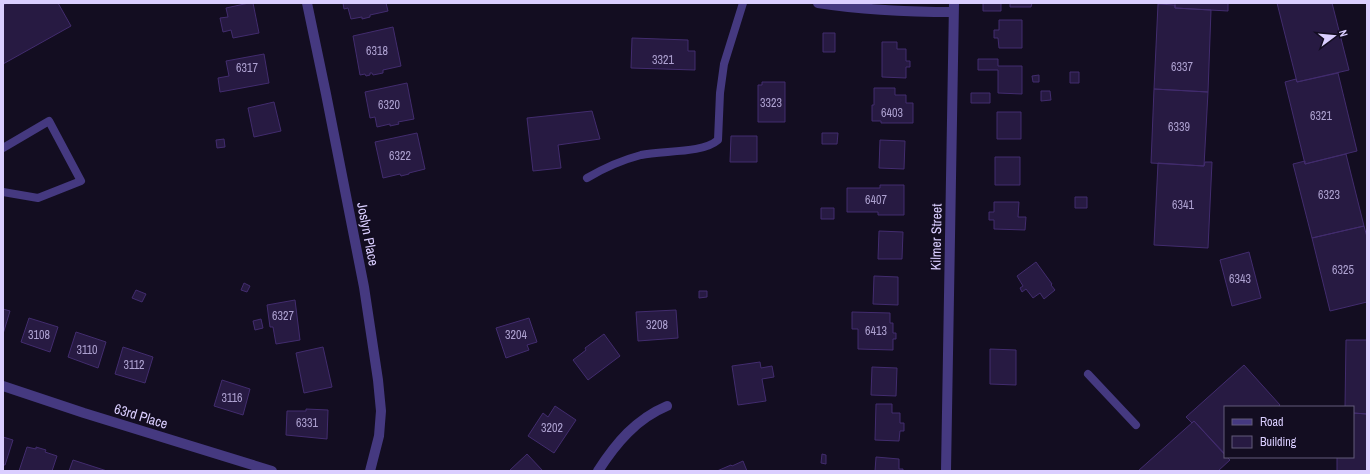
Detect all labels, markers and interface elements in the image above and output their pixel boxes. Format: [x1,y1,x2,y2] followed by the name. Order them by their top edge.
[1314,16,1354,56] north arrow
[1336,28,1351,38] text: N
[366,43,388,59] house number: 6318
[652,52,674,68] house number: 3321
[1171,59,1193,75] house number: 6337
[236,60,258,76] house number: 6317
[760,95,782,111] house number: 3323
[378,97,400,113] house number: 6320
[881,105,903,121] house number: 6403
[1310,108,1332,124] house number: 6321
[1168,119,1190,135] house number: 6339
[389,148,411,164] house number: 6322
[1318,187,1340,203] house number: 6323
[865,192,887,208] house number: 6407
[1172,197,1194,213] house number: 6341
[353,201,383,267] street label: Joslyn Place
[926,203,946,271] street label: Kilmer Street
[1332,262,1354,278] house number: 6325
[1229,271,1251,287] house number: 6343
[272,308,294,324] house number: 6327
[646,317,668,333] house number: 3208
[865,323,887,339] house number: 6413
[28,327,50,343] house number: 3108
[505,327,527,343] house number: 3204
[76,342,98,358] house number: 3110
[123,357,145,373] house number: 3112
[221,390,243,406] house number: 3116
[112,399,170,433] street label: 63rd Place
[1224,406,1354,458] legend
[1260,414,1284,430] text: Road
[296,415,318,431] house number: 6331
[541,420,563,436] house number: 3202
[1260,434,1297,450] text: Building

